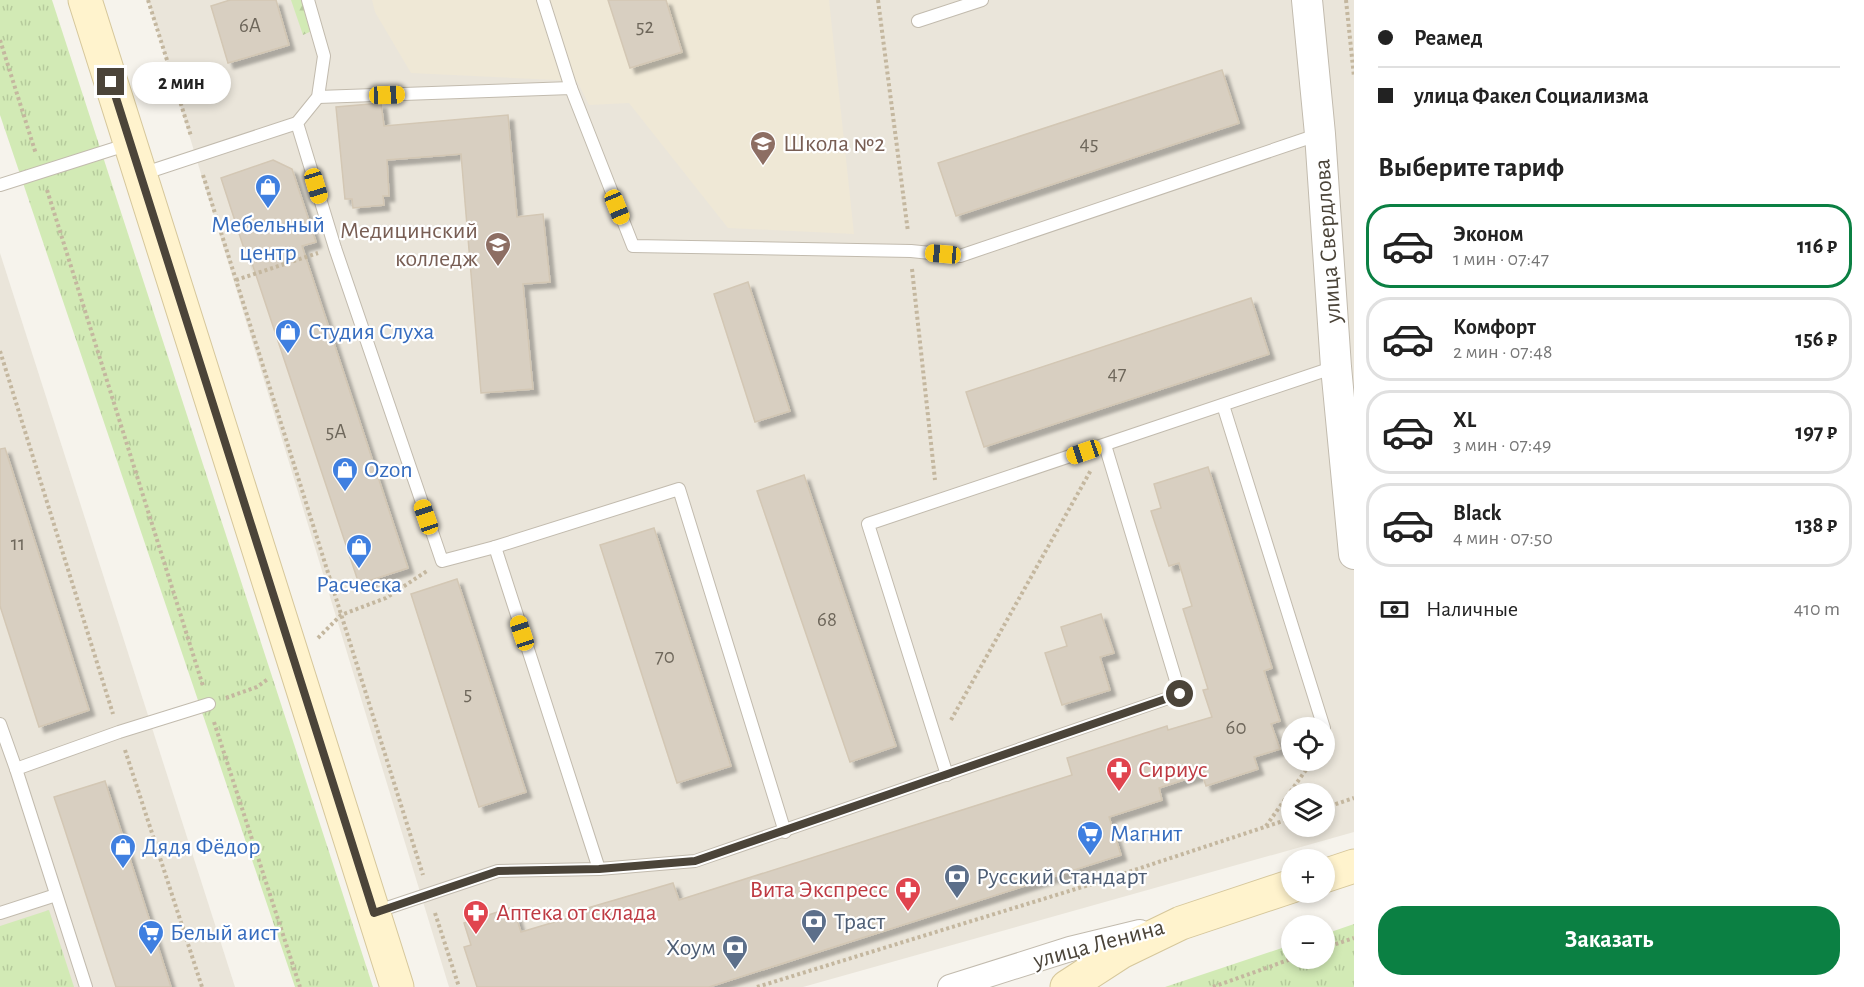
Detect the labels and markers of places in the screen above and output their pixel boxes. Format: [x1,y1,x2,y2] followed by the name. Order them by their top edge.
[748,129,778,167] school or university icon: Школа №2
[783,132,885,156] place label: Школа №2
[253,172,283,210] shop icon: Мебельный центр
[211,213,325,265] place label: Мебельный центр
[340,219,478,271] place label: Медицинский колледж
[483,230,513,268] school or university icon: Медицинский колледж
[273,317,303,355] shop icon: Студия Слуха
[308,320,435,344] place label: Студия Слуха
[330,455,360,493] shop icon: Ozon
[364,458,413,482] place label: Ozon
[344,532,374,570] shop icon: Расческа
[316,573,402,597] place label: Расческа
[1104,755,1134,793] pharmacy icon: Сириус
[1138,758,1208,782] place label: Сириус
[1075,819,1105,857] supermarket icon: Магнит
[1110,822,1182,846] place label: Магнит
[108,832,138,870] shop icon: Дядя Фёдор
[142,835,260,859] place label: Дядя Фёдор
[942,862,972,900] bank icon: Русский Стандарт
[976,865,1147,889] place label: Русский Стандарт
[893,875,923,913] pharmacy icon: Вита Экспресс
[749,878,888,902] place label: Вита Экспресс
[461,898,491,936] pharmacy icon: Аптека от склада
[496,901,657,925] place label: Аптека от склада
[799,907,829,945] bank icon: Траст
[834,910,886,934] place label: Траст
[136,918,166,956] supermarket icon: Белый аист
[170,921,279,945] place label: Белый аист
[720,933,750,971] bank icon: Хоум
[666,936,716,960] place label: Хоум

